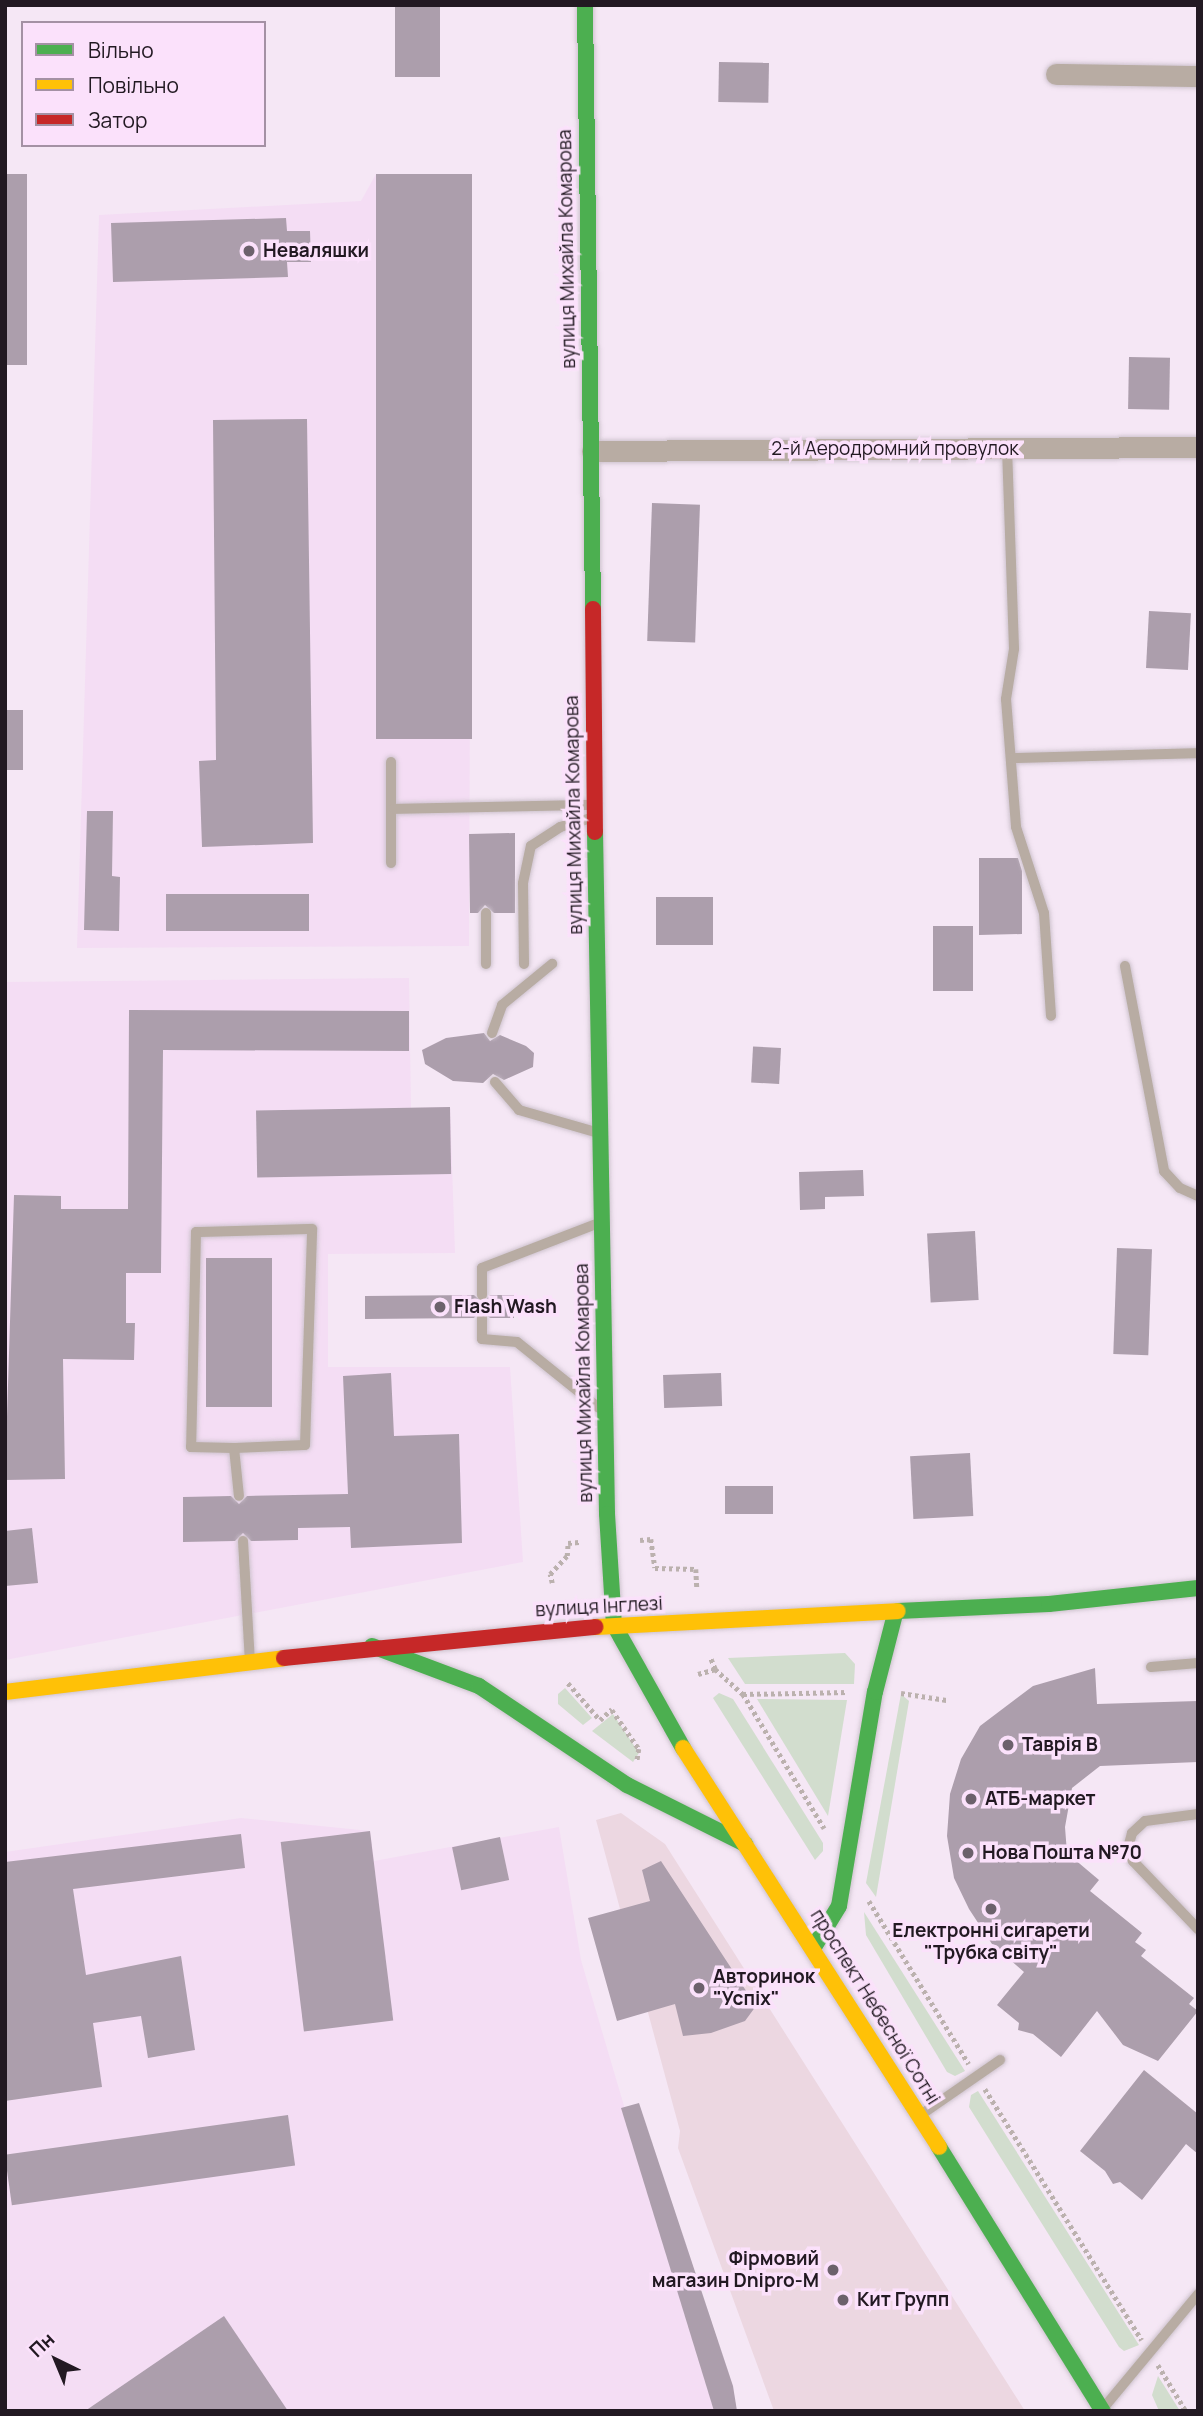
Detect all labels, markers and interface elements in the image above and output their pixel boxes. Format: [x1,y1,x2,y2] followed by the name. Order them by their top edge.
[21,21,266,147] legend
[88,36,154,64] text: Вільно
[88,71,179,99] text: Повільно
[88,106,147,134] text: Затор
[554,129,580,369] street label: вулиця Михайла Комарова
[263,240,369,262] place label: Неваляшки
[241,243,257,259] marker: Неваляшки
[771,438,1019,460] street label: 2-й Аеродромний провулок
[561,695,587,935] street label: вулиця Михайла Комарова
[571,1263,597,1503] street label: вулиця Михайла Комарова
[454,1296,557,1318] place label: Flash Wash
[432,1299,448,1315] marker: Flash Wash
[535,1592,663,1622] street label: вулиця Інглезі
[1022,1734,1098,1756] place label: Таврія В
[1000,1737,1016,1753] marker: Таврія В
[985,1788,1096,1810] place label: АТБ-маркет
[963,1791,979,1807] marker: АТБ-маркет
[982,1842,1142,1864] place label: Нова Пошта №70
[960,1845,976,1861] marker: Нова Пошта №70
[983,1901,999,1917] marker: Електронні сигарети "Трубка світу"
[805,1905,945,2109] street label: проспект Небесної Сотні
[892,1920,1090,1964] place label: Електронні сигарети "Трубка світу"
[713,1966,815,2010] place label: Авторинок "Успіх"
[691,1980,707,1996] marker: Авторинок "Успіх"
[652,2248,819,2292] place label: Фірмовий магазин Dnipro-M
[825,2262,841,2278] marker: Фірмовий магазин Dnipro-M
[857,2289,949,2311] place label: Кит Групп
[835,2292,851,2308] marker: Кит Групп
[21,2325,91,2395] north arrow
[23,2326,60,2363] text: Пн

